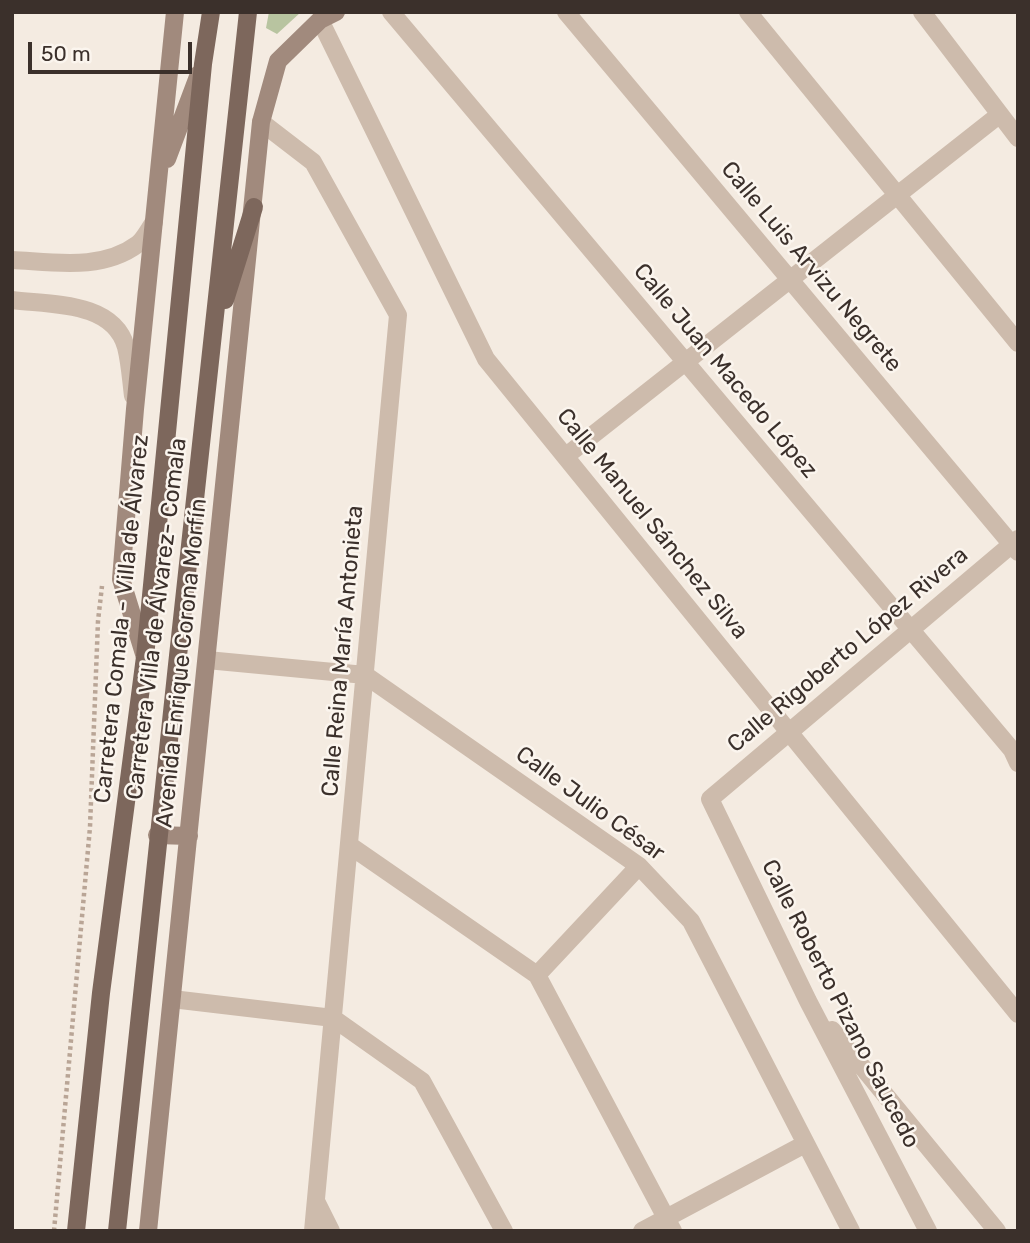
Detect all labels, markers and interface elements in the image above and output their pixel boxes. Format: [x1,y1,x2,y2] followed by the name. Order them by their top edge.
[32,28,196,72] scale bar
[41,41,91,66] text: 50 m
[715,156,907,378] street label: Calle Luis Arvizu Negrete
[627,258,823,484] street label: Calle Juan Macedo López
[550,403,754,645] street label: Calle Manuel Sánchez Silva
[89,433,155,805] street label: Carretera Comala - Villa de Álvarez
[121,437,193,801] street label: Carretera Villa de Álvarez- Comala
[151,497,213,829] street label: Avenida Enrique Corona Morfín
[317,504,369,798] street label: Calle Reina María Antonieta
[722,541,974,759] street label: Calle Rigoberto López Rivera
[510,741,670,867] street label: Calle Julio César
[755,855,925,1153] street label: Calle Roberto Pizano Saucedo

